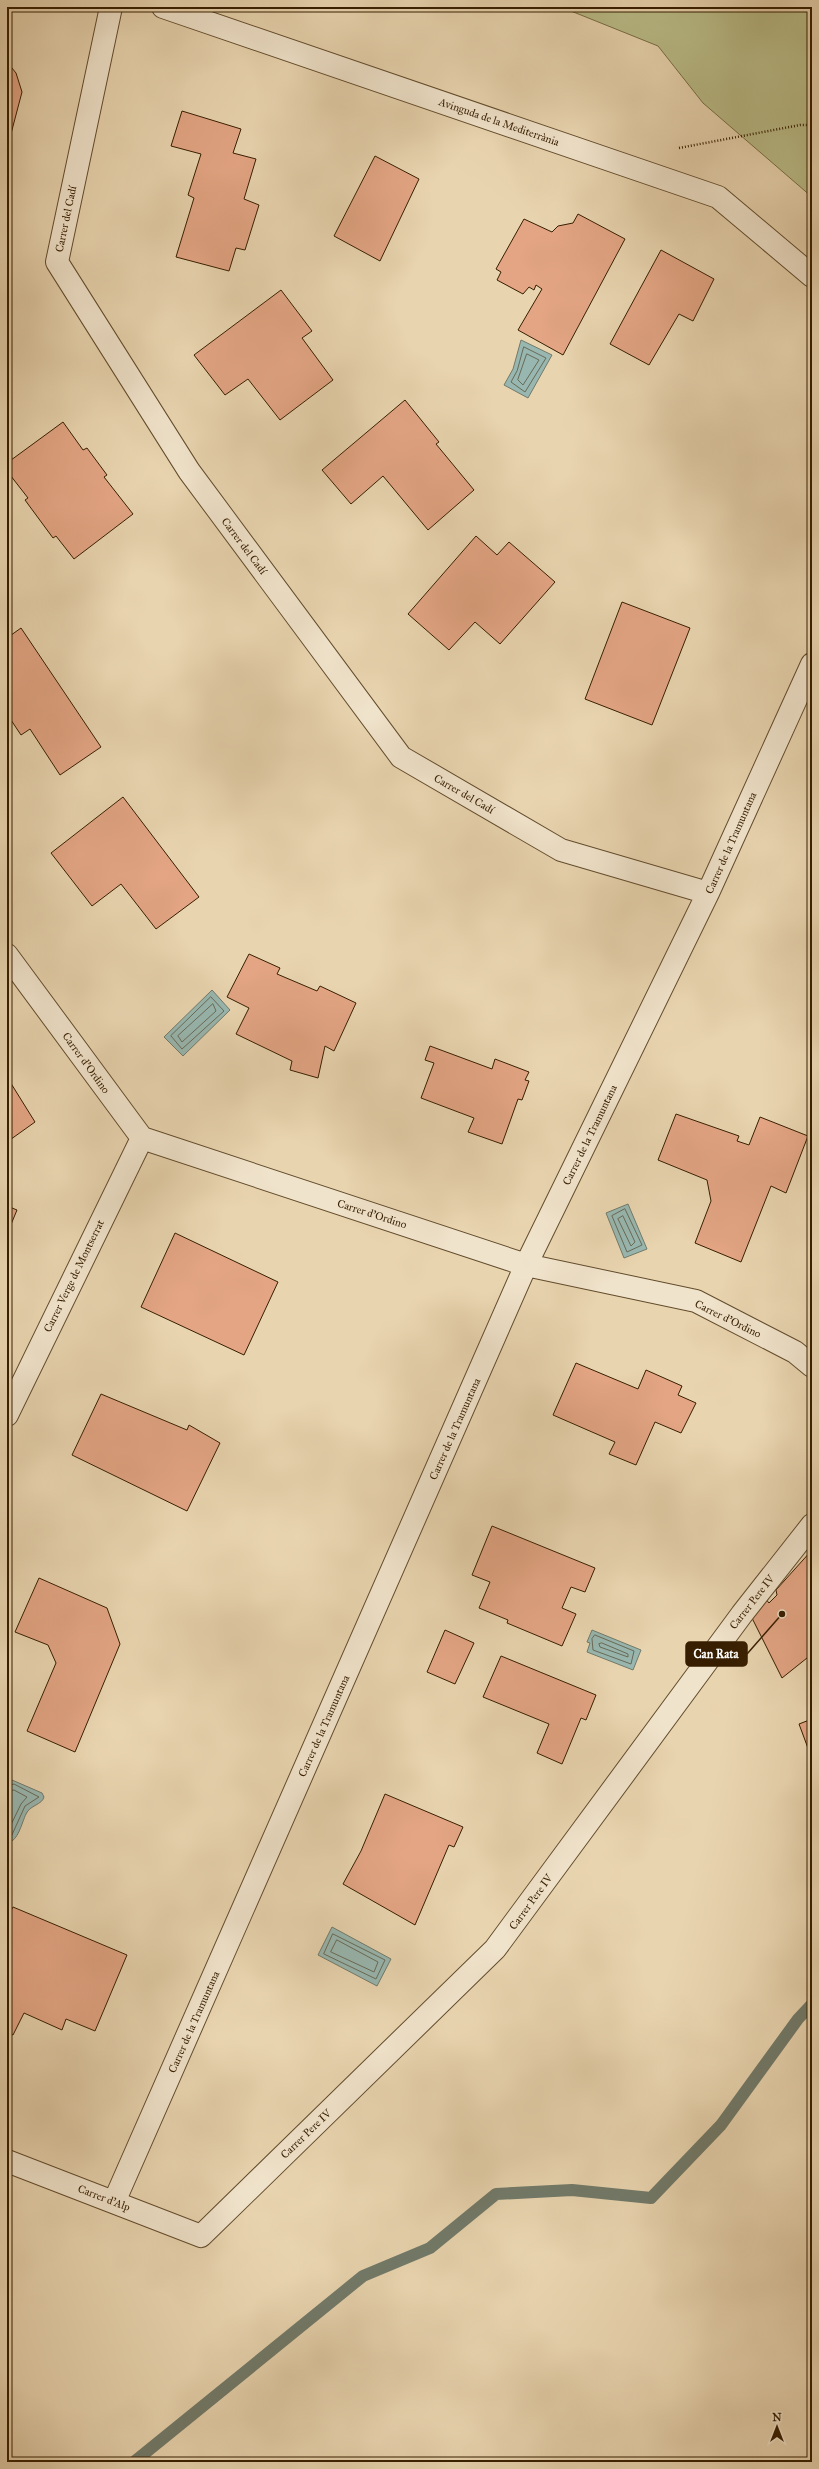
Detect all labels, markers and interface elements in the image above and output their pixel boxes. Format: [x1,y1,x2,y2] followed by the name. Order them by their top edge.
[436,95,561,149] street label: Avinguda de la Mediterrània
[53,184,80,253] street label: Carrer del Cadí
[218,515,270,578] street label: Carrer del Cadí
[432,771,497,817] street label: Carrer del Cadí
[703,790,759,896] street label: Carrer de la Tramuntana
[60,1030,113,1096] street label: Carrer d'Ordino
[560,1082,620,1187] street label: Carrer de la Tramuntana
[336,1197,409,1231] street label: Carrer d'Ordino
[41,1218,107,1334] street label: Carrer Verge de Montserrat
[693,1297,764,1341] street label: Carrer d'Ordino
[427,1376,483,1482] street label: Carrer de la Tramuntana
[727,1571,778,1632] street label: Carrer Pere IV
[686,1642,747,1666] callout: Can Rata
[693,1647,740,1661] text: Can Rata
[296,1673,352,1779] street label: Carrer de la Tramuntana
[507,1871,556,1932] street label: Carrer Pere IV
[166,1969,222,2075] street label: Carrer de la Tramuntana
[278,2106,335,2161] street label: Carrer Pere IV
[76,2182,132,2214] street label: Carrer d'Alp
[757,2407,797,2447] north arrow
[772,2411,782,2424] text: N

